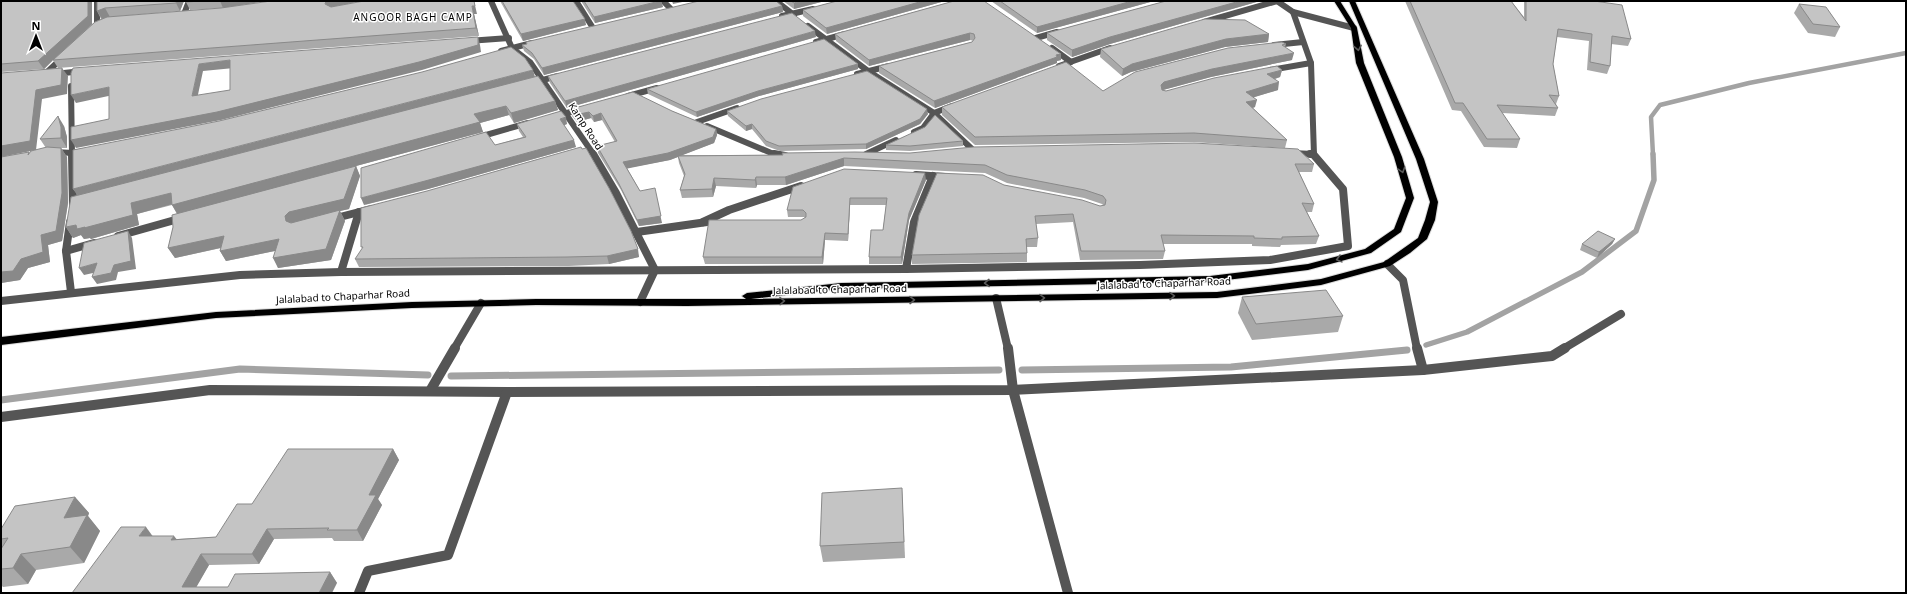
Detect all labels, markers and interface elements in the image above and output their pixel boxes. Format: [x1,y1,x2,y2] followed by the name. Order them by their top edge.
[353,10,473,24] district label: ANGOOR BAGH CAMP
[16,16,56,56] north arrow
[32,18,40,33] text: N
[1353,45,1362,51] one-way arrow
[565,100,607,152] street label: Kamp Road
[1397,167,1406,174] one-way arrow
[1336,254,1343,263] one-way arrow
[1096,274,1231,292] street label: Jalalabad to Chaparhar Road
[984,279,990,287] one-way arrow
[772,281,907,297] street label: Jalalabad to Chaparhar Road
[275,286,410,307] street label: Jalalabad to Chaparhar Road
[1169,292,1175,300] one-way arrow
[1039,294,1045,302] one-way arrow
[909,295,915,304] one-way arrow
[779,297,785,306] one-way arrow

